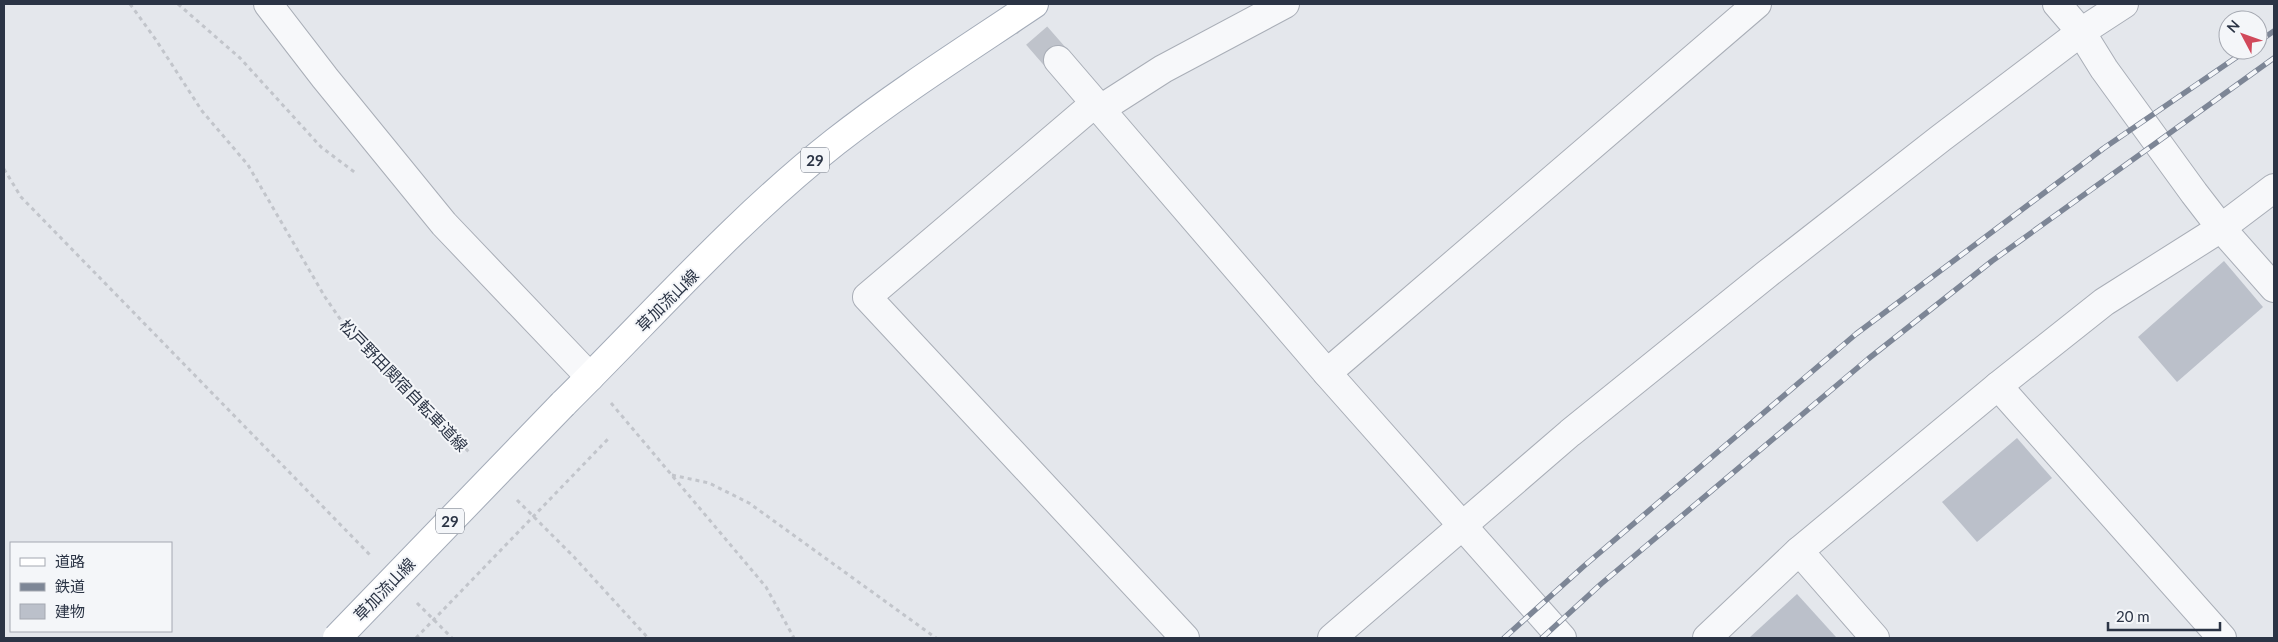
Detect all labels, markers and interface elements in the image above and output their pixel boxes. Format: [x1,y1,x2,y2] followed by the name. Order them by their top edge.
[2218,10,2268,60] north arrow
[2223,16,2243,36] text: N
[801,148,829,172] road number: 29
[632,265,702,335] street label: 草加流山線
[336,315,472,455] street label: 松戸野田関宿自転車道線
[436,508,464,534] road number: 29
[10,542,172,632] legend
[55,552,85,570] text: 道路
[349,554,419,624] street label: 草加流山線
[55,577,85,595] text: 鉄道
[2108,600,2220,632] scale bar
[55,602,85,620] text: 建物
[2116,607,2150,625] text: 20 m

